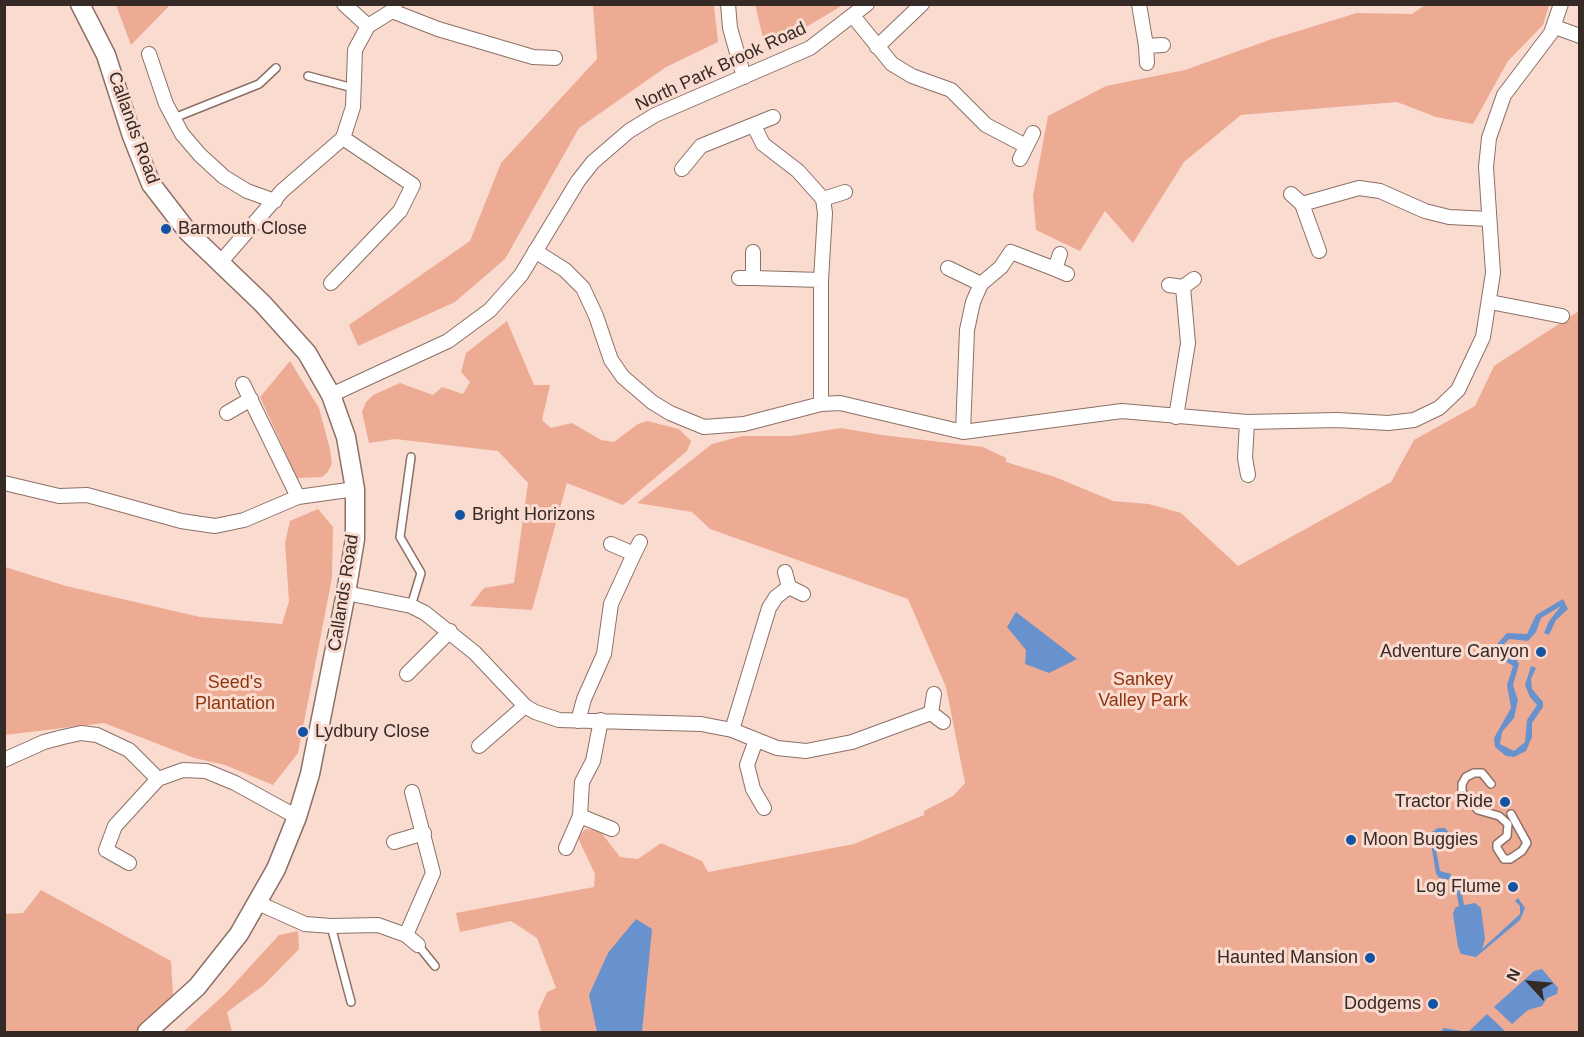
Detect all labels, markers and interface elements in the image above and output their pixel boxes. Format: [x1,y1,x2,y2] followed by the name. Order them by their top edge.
[632,18,810,116] street label: North Park Brook Road
[103,69,163,187] street label: Callands Road
[178,218,307,240] place label: Barmouth Close
[159,222,173,236] marker: Barmouth Close
[472,504,595,526] place label: Bright Horizons
[453,508,467,522] marker: Bright Horizons
[324,533,364,653] street label: Callands Road
[1380,641,1529,663] place label: Adventure Canyon
[1534,645,1548,659] marker: Adventure Canyon
[1098,669,1188,712] park label: Sankey Valley Park
[195,672,275,714] park label: Seed's Plantation
[315,721,429,743] place label: Lydbury Close
[296,725,310,739] marker: Lydbury Close
[1395,791,1493,813] place label: Tractor Ride
[1498,795,1512,809] marker: Tractor Ride
[1363,829,1478,851] place label: Moon Buggies
[1344,833,1358,847] marker: Moon Buggies
[1416,876,1501,898] place label: Log Flume
[1506,880,1520,894] marker: Log Flume
[1217,947,1358,969] place label: Haunted Mansion
[1363,951,1377,965] marker: Haunted Mansion
[1500,953,1560,1013] north arrow
[1503,966,1524,984] text: N
[1344,993,1421,1015] place label: Dodgems
[1426,997,1440,1011] marker: Dodgems

